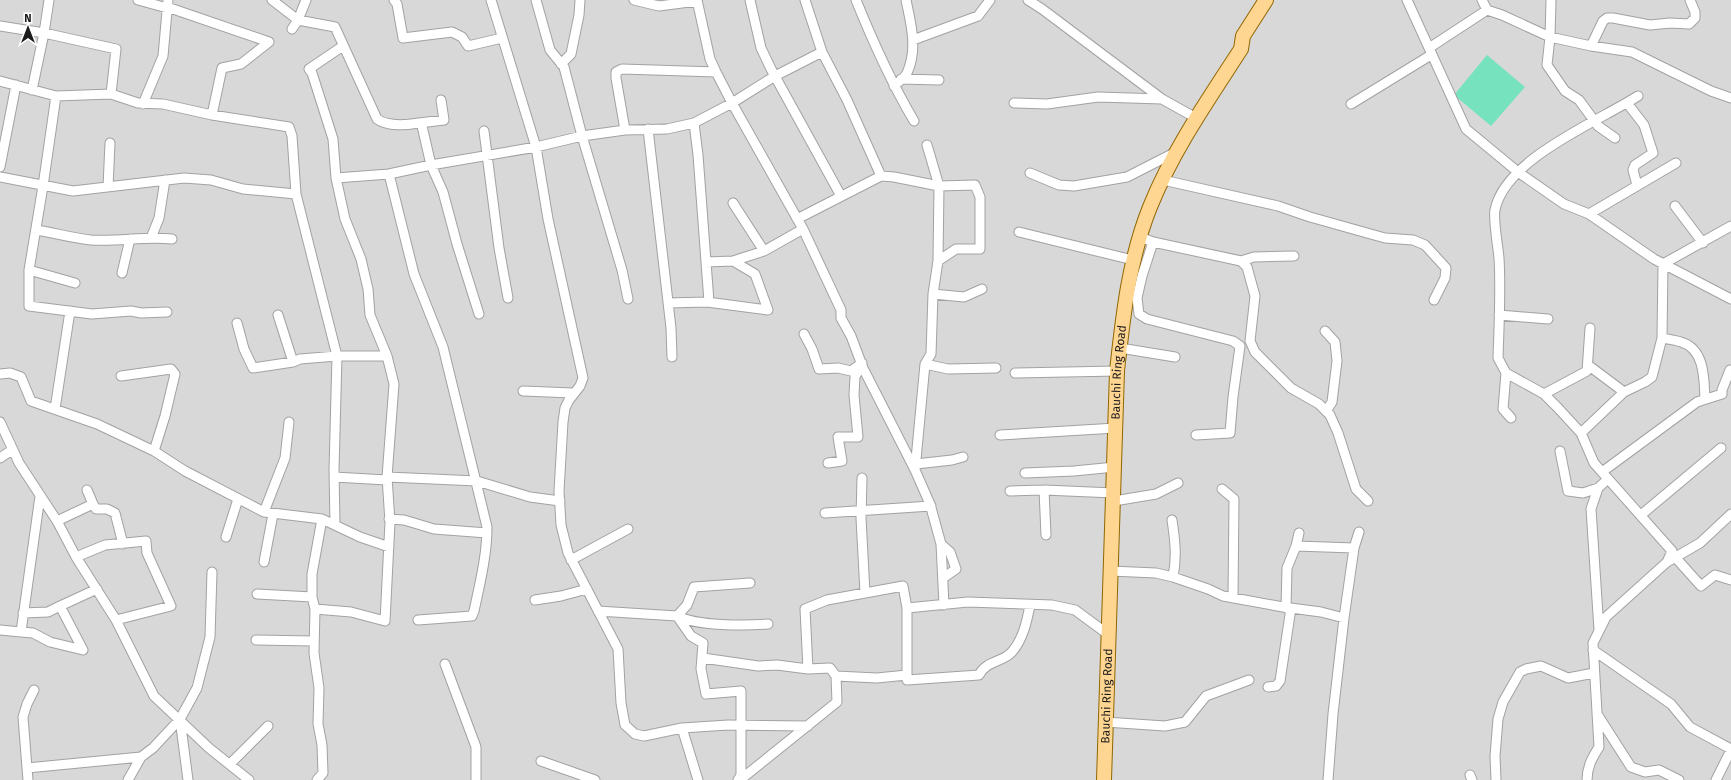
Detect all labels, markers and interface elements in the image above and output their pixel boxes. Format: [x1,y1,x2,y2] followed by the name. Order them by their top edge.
[8,8,48,48] north arrow
[24,12,32,25] text: N
[1108,324,1129,420] street label: Bauchi Ring Road
[1098,648,1115,744] street label: Bauchi Ring Road

